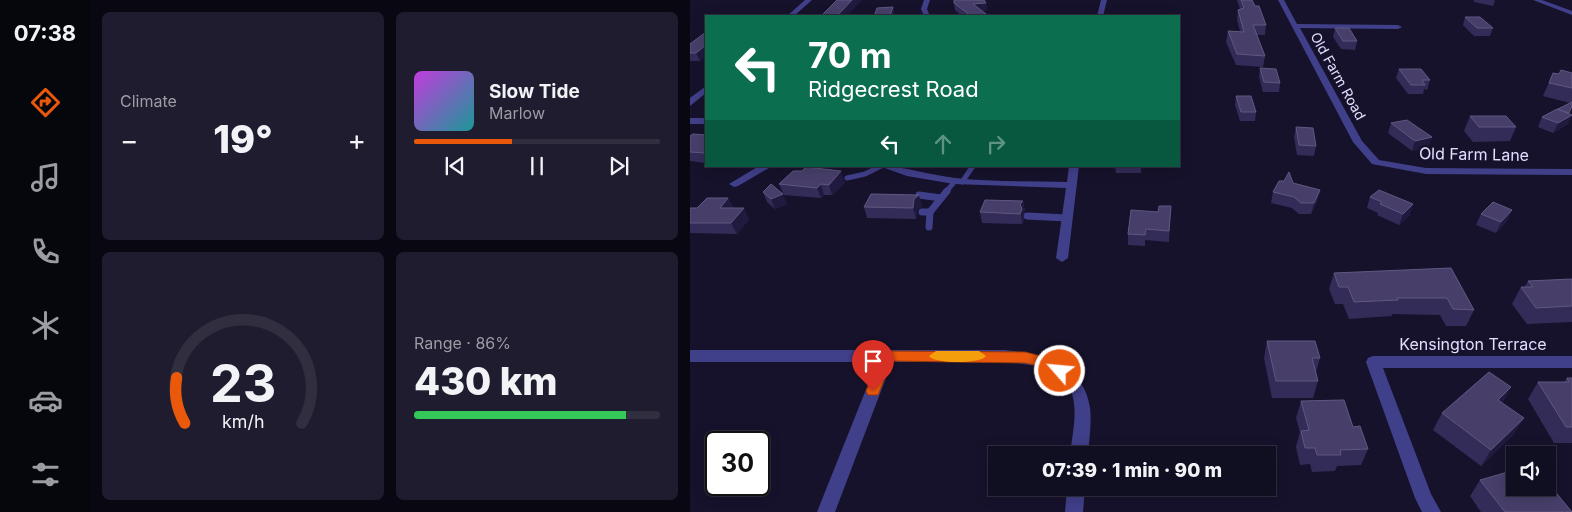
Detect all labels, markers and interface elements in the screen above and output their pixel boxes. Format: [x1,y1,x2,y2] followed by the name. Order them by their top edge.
[14,20,76,46] text: 07:38
[1307,29,1370,123] street label: Old Farm Road
[808,34,892,76] text: 70 m
[725,35,790,100] icon: left
[808,76,979,102] text: Ridgecrest Road
[489,80,580,103] text: Slow Tide
[28,85,63,120] icon: directions
[120,91,177,111] text: Climate
[489,103,545,123] text: Marlow
[213,116,273,162] text: 19°
[120,123,139,157] text: −
[347,123,366,157] text: +
[876,130,904,158] icon: left
[929,130,957,158] icon: ahead
[982,130,1010,158] icon: right
[1419,143,1529,165] street label: Old Farm Lane
[441,152,469,180] icon: previous
[523,152,551,180] icon: pause
[605,152,633,180] icon: next
[28,160,63,195] icon: music
[28,234,63,269] icon: phone
[28,308,63,343] icon: climate
[414,333,511,353] text: Range · 86%
[1399,334,1547,354] street label: Kensington Terrace
[852,340,894,391] pin
[1033,344,1085,396] position arrow
[859,347,887,375] icon: arrive
[210,352,276,415] text: 23
[414,358,557,404] text: 430 km
[28,383,63,418] icon: car
[222,411,264,432] text: km/h
[705,431,770,496] speed limit sign: 30
[1506,446,1556,496] map controls
[1506,446,1556,496] button: sound
[28,457,63,492] icon: filters
[1042,459,1222,482] text: 07:39 · 1 min · 90 m

